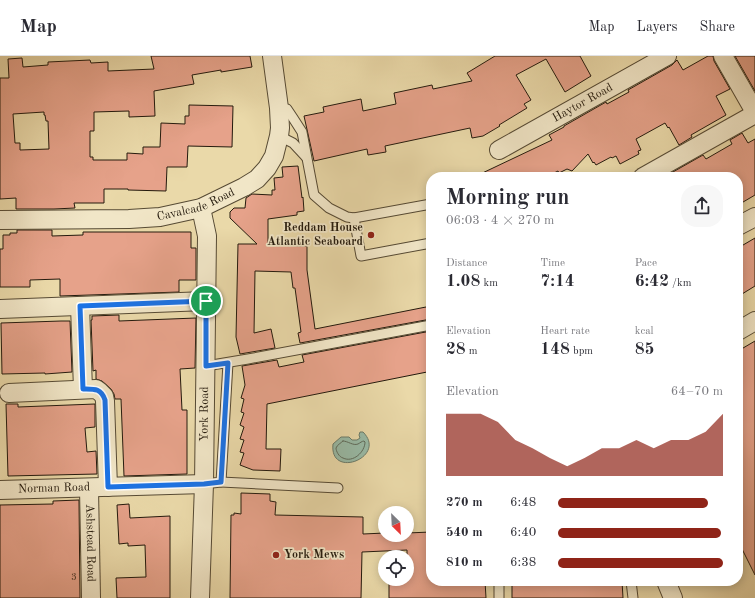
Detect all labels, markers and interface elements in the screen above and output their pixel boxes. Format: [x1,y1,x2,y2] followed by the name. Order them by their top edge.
[20,18,57,37] text: Map
[589,20,615,34] text: Map
[637,20,678,34] text: Layers
[700,20,735,34] text: Share
[551,82,615,125] street label: Haytor Road
[681,185,723,227] button: share
[156,186,237,224] street label: Cavalcade Road
[446,187,569,209] text: Morning run
[446,214,554,227] text: 06:03 · 4 × 270 m
[267,222,364,248] place label: Reddam House Atlantic Seaboard
[366,230,376,240] marker: Reddam House Atlantic Seaboard
[446,258,487,269] text: Distance
[540,258,565,269] text: Time
[635,258,657,269] text: Pace
[446,273,480,290] text: 1.08
[540,273,575,290] text: 7:14
[635,273,669,290] text: 6:42
[480,278,498,289] text: km
[669,278,691,289] text: /km
[189,284,223,318] pin
[195,290,217,312] icon: arrive
[446,326,491,337] text: Elevation
[540,326,590,337] text: Heart rate
[635,326,654,337] text: kcal
[446,341,466,358] text: 28
[540,341,570,358] text: 148
[635,341,654,358] text: 85
[466,346,478,357] text: m
[570,346,593,357] text: bpm
[446,385,499,398] text: Elevation
[671,385,723,398] text: 64–70 m
[199,386,211,442] street label: York Road
[18,481,90,495] street label: Norman Road
[446,496,483,509] text: 270 m
[510,496,536,509] text: 6:48
[83,504,97,582] street label: Ashstead Road
[378,506,414,542] north arrow
[378,506,414,586] map controls
[446,526,483,539] text: 540 m
[510,526,536,539] text: 6:40
[284,549,344,561] place label: York Mews
[271,550,281,560] marker: York Mews
[378,550,414,586] button: locate
[446,556,483,569] text: 810 m
[510,556,536,569] text: 6:38
[71,572,77,582] house number: 3

